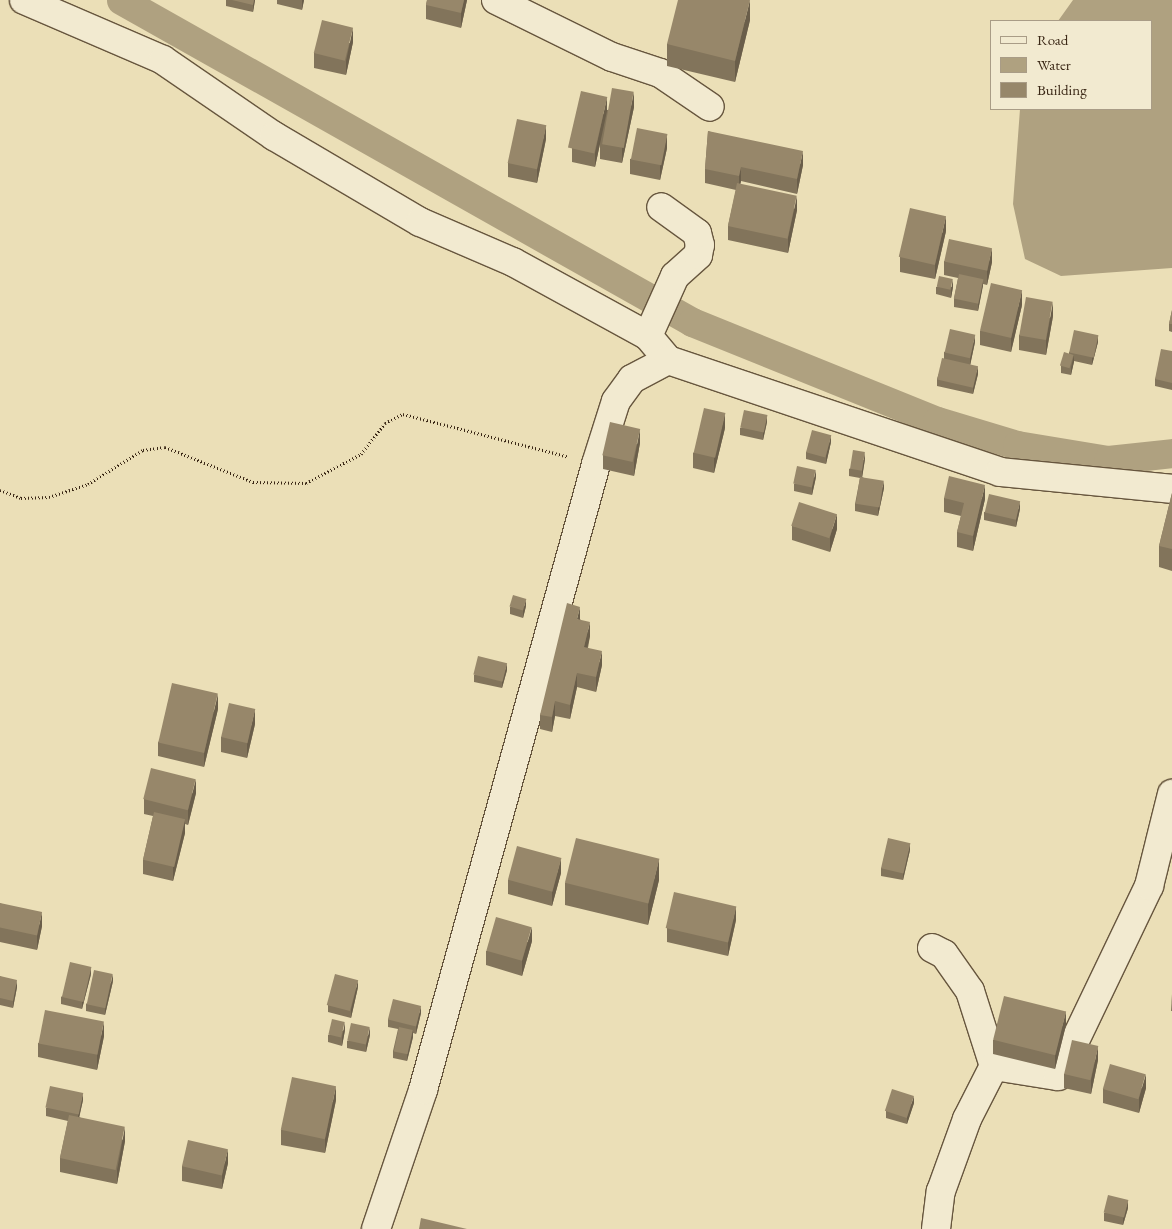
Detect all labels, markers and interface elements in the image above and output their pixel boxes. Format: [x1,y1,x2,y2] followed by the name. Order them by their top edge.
[990,20,1152,110] legend
[1037,30,1068,49] text: Road
[1037,55,1071,74] text: Water
[1037,80,1087,99] text: Building

